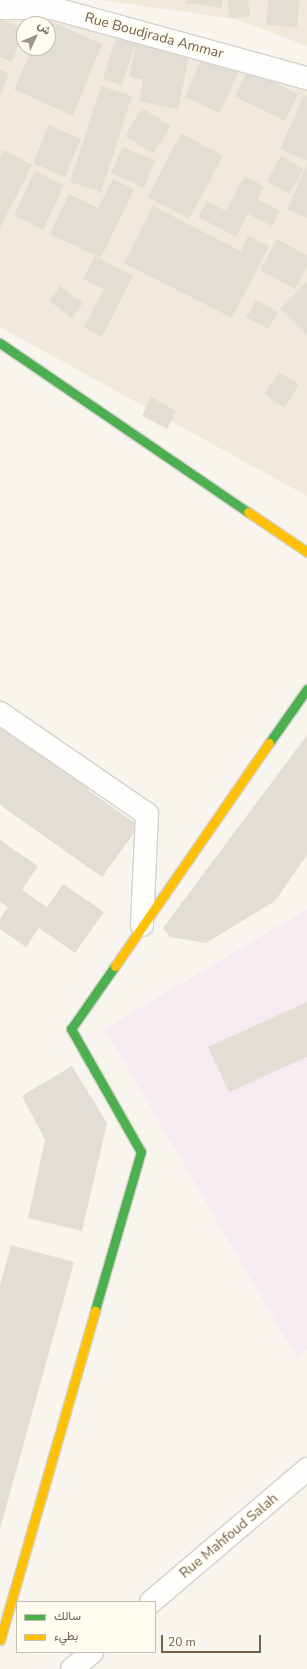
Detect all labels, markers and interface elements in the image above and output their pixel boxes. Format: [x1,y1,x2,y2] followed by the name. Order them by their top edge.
[83,9,225,63] street label: Rue Boudjrada Ammar
[16,16,56,56] north arrow
[34,18,54,38] text: ش
[176,1490,282,1582] street label: Rue Mahfoud Salah
[16,1601,156,1653] legend
[54,1608,81,1624] text: سالك
[163,1627,263,1653] scale bar
[54,1628,78,1644] text: بطيء
[168,1634,196,1650] text: 20 m

